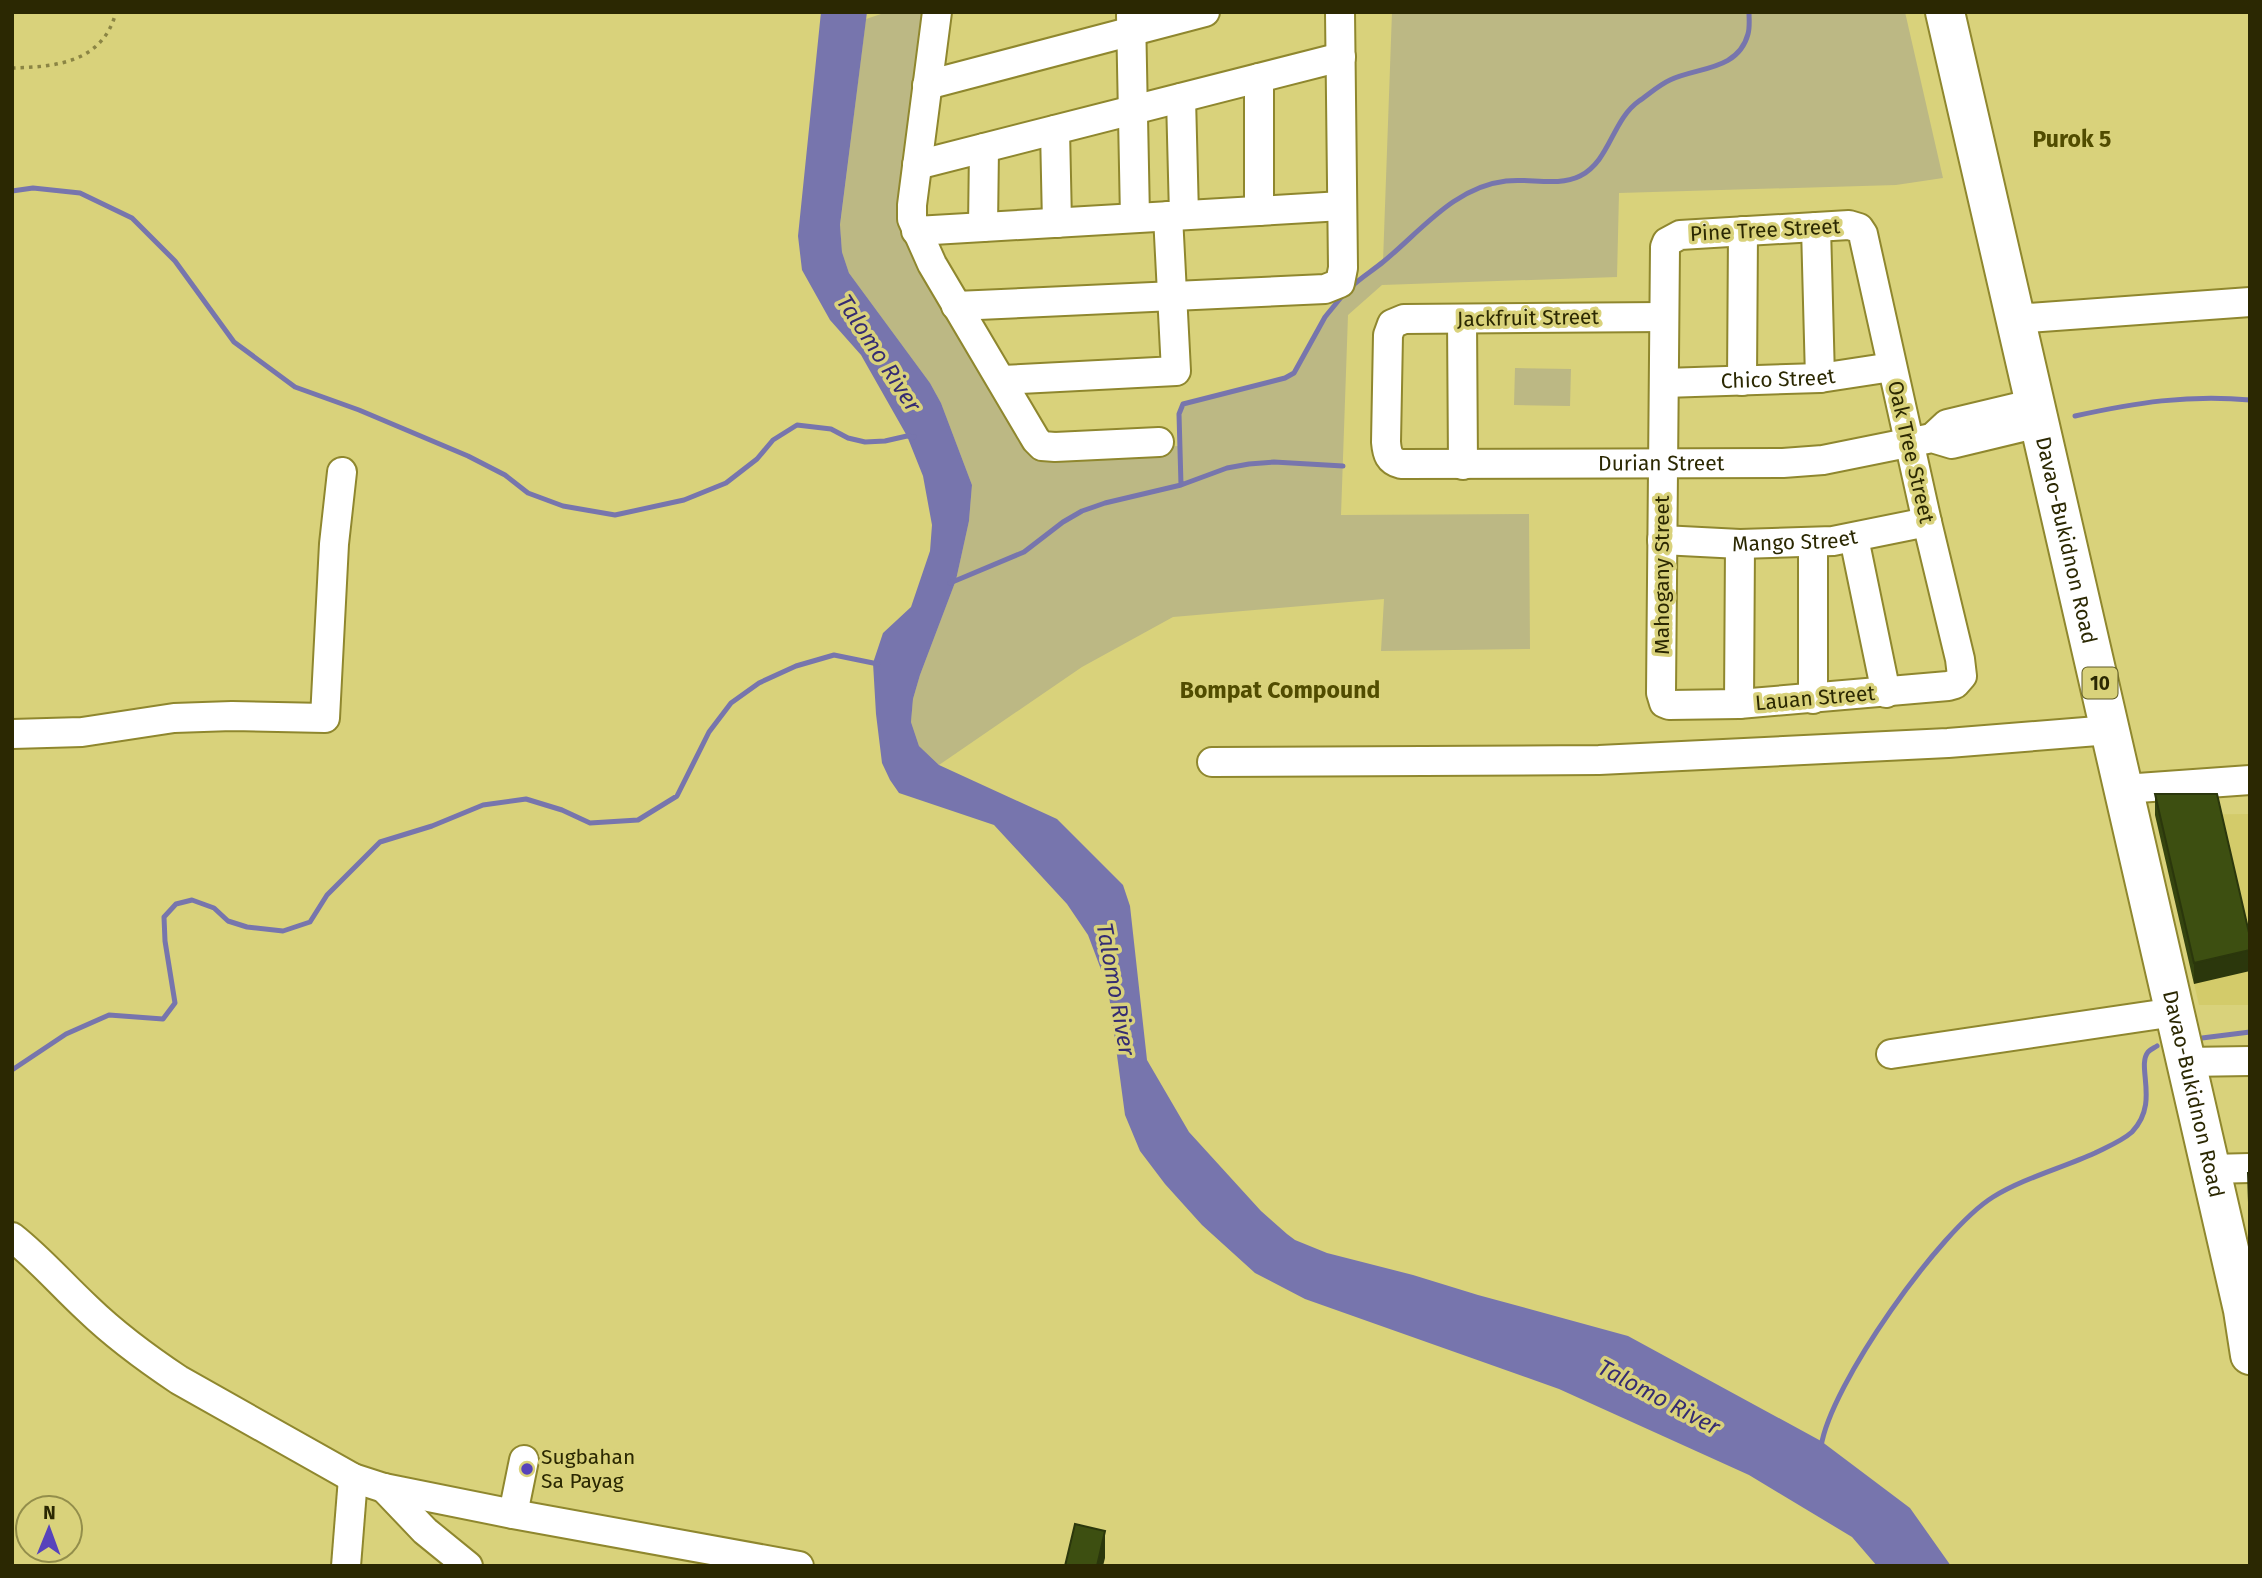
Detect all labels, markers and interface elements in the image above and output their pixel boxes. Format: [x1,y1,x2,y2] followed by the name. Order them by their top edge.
[2033,125,2111,153] district label: Purok 5
[1689,213,1841,247] street label: Pine Tree Street
[831,289,928,418] water label: Talomo River
[1457,304,1600,332] street label: Jackfruit Street
[1720,363,1837,394] street label: Chico Street
[1882,378,1940,526] street label: Oak Tree Street
[2030,434,2103,646] street label: Davao-Bukidnon Road
[1598,450,1725,476] street label: Durian Street
[1649,495,1675,655] street label: Mahogany Street
[1732,523,1860,557] street label: Mango Street
[2082,668,2118,698] road number: 10
[1180,676,1380,704] district label: Bompat Compound
[1754,680,1876,716] street label: Lauan Street
[1091,921,1142,1059] water label: Talomo River
[2157,988,2230,1200] street label: Davao-Bukidnon Road
[1593,1353,1726,1441] water label: Talomo River
[541,1444,635,1494] place label: Sugbahan Sa Payag
[519,1461,535,1477] marker: Sugbahan Sa Payag
[14,1494,84,1564] north arrow
[43,1501,56,1524] text: N

